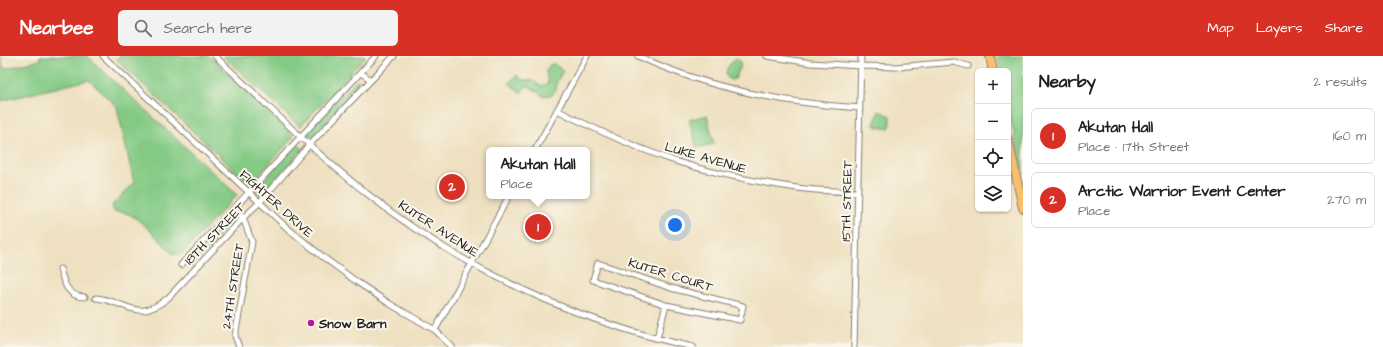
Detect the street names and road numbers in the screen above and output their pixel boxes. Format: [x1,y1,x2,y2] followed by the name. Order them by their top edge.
[663,138,749,178] street label: LUKE AVENUE
[837,159,857,242] street label: 15TH STREET
[236,166,317,242] street label: FIGHTER DRIVE
[395,196,483,262] street label: KUTER AVENUE
[180,198,250,269] street label: 18TH STREET
[217,241,249,330] street label: 24TH STREET
[626,253,716,297] street label: KUTER COURT

